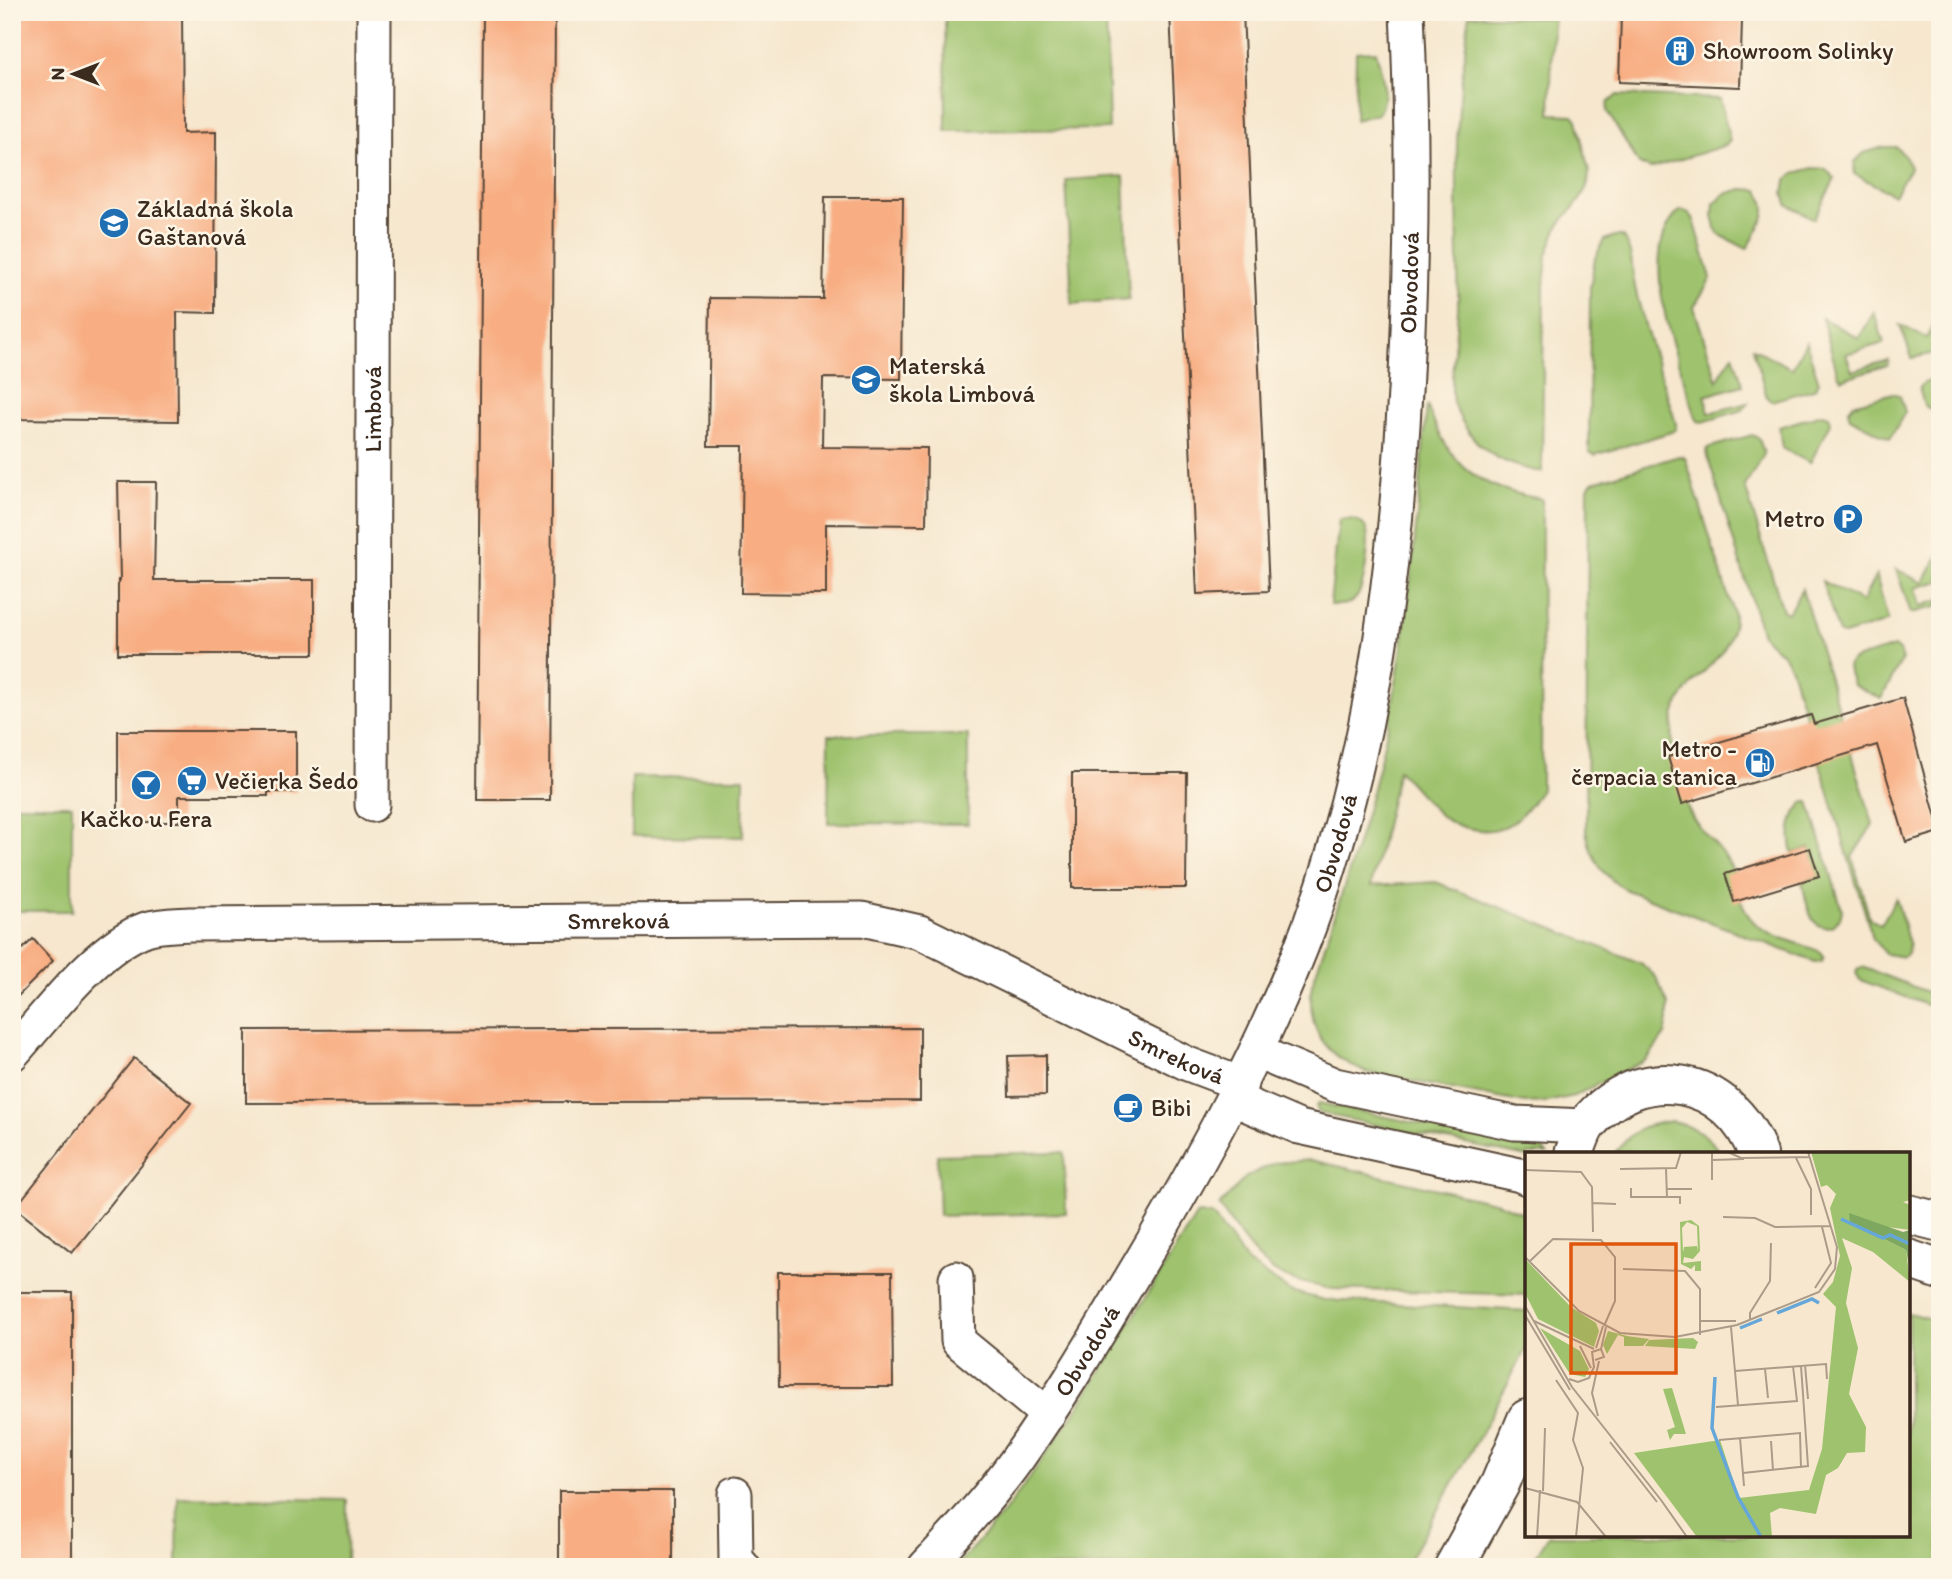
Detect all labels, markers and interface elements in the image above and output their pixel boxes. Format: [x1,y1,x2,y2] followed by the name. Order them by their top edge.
[1663,34,1697,68] building icon: Showroom Solinky
[1703,36,1894,65] place label: Showroom Solinky
[38,38,108,108] north arrow
[46,68,69,80] text: N
[137,194,293,251] place label: Základná škola Gaštanová
[97,206,131,240] school or university icon: Základná škola Gaštanová
[1393,231,1425,334] street label: Obvodová
[889,351,1035,408] place label: Materská škola Limbová
[849,363,883,397] school or university icon: Materská škola Limbová
[358,365,387,452] street label: Limbová
[1831,502,1865,536] parking icon: Metro
[1764,504,1825,533] place label: Metro
[1571,734,1737,791] place label: Metro - čerpacia stanica
[1743,746,1777,780] fuel station icon: Metro - čerpacia stanica
[175,764,209,798] supermarket icon: Večierka Šedo
[215,766,358,795] place label: Večierka Šedo
[129,768,163,802] bar icon: Kačko u Fera
[1307,790,1363,897] street label: Obvodová
[80,804,212,833] place label: Kačko u Fera
[567,905,670,935] street label: Smreková
[1124,1022,1229,1091] street label: Smreková
[1111,1091,1145,1125] cafe icon: Bibi
[1151,1093,1191,1122] place label: Bibi
[1525,1152,1910,1537] inset map
[1048,1299,1126,1402] street label: Obvodová

